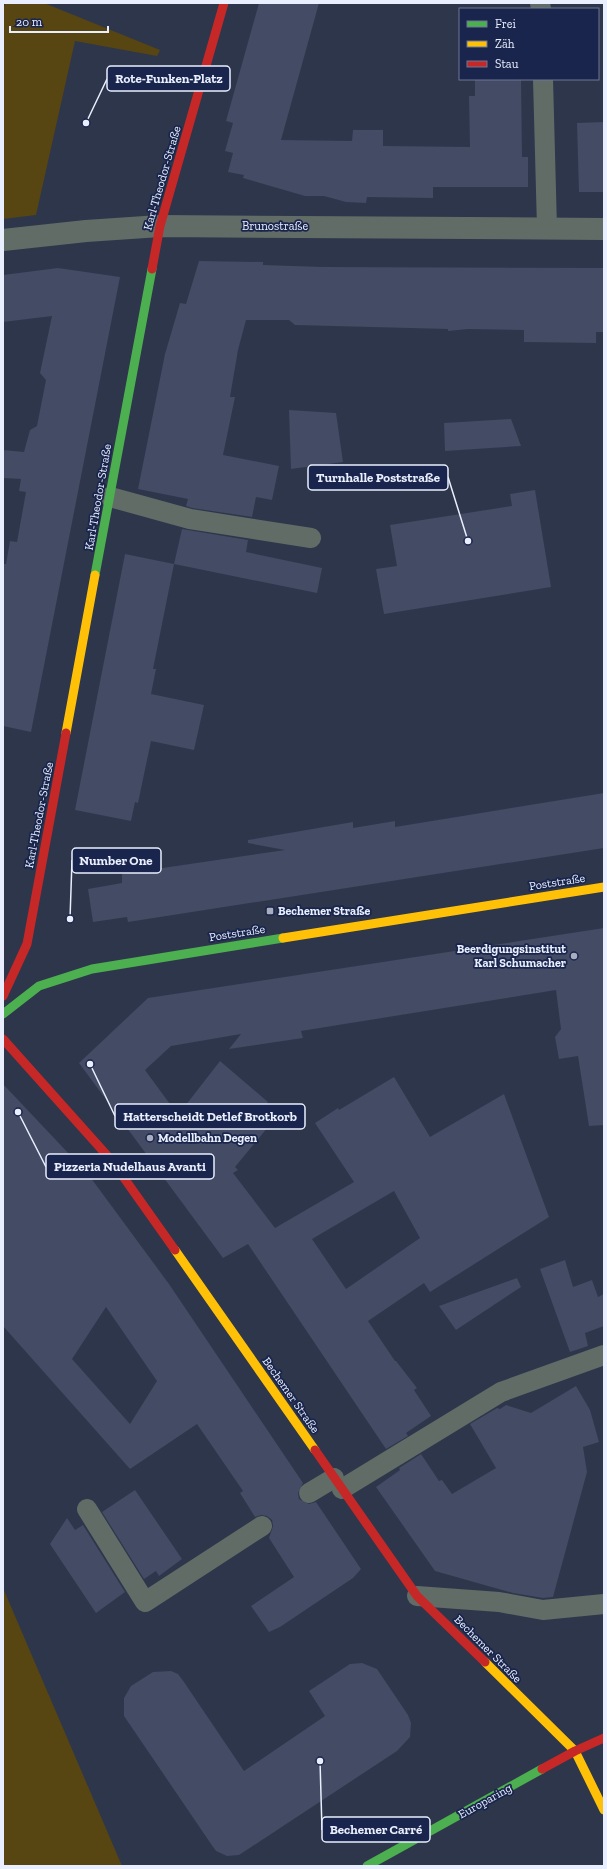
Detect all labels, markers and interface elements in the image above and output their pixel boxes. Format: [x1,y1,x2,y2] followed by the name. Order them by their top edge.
[10,8,108,34] scale bar
[459,8,599,80] legend
[16,15,43,29] text: 20 m
[495,17,516,31] text: Frei
[495,37,515,51] text: Zäh
[495,57,519,71] text: Stau
[107,66,230,91] callout: Rote-Funken-Platz
[115,71,223,86] text: Rote-Funken-Platz
[140,124,184,232] street label: Karl-Theodor-Straße
[242,219,308,233] street label: Brunostraße
[82,442,114,551] street label: Karl-Theodor-Straße
[308,465,448,490] callout: Turnhalle Poststraße
[316,470,441,485] text: Turnhalle Poststraße
[22,760,56,869] street label: Karl-Theodor-Straße
[72,848,161,873] callout: Number One
[79,853,153,868] text: Number One
[528,871,586,893] street label: Poststraße
[278,904,370,918] place label: Bechemer Straße
[265,906,275,916] marker: Bechemer Straße
[208,922,266,944] street label: Poststraße
[457,942,567,970] place label: Beerdigungsinstitut Karl Schumacher
[569,951,579,961] marker: Beerdigungsinstitut Karl Schumacher
[115,1104,305,1129] callout: Hatterscheidt Detlef Brotkorb
[123,1109,297,1124] text: Hatterscheidt Detlef Brotkorb
[158,1131,257,1145] place label: Modellbahn Degen
[145,1133,155,1143] marker: Modellbahn Degen
[46,1154,214,1179] callout: Pizzeria Nudelhaus Avanti
[54,1159,206,1174] text: Pizzeria Nudelhaus Avanti
[260,1354,323,1436] street label: Bechemer Straße
[451,1612,525,1686] street label: Bechemer Straße
[456,1780,515,1821] street label: Europaring
[322,1817,430,1842] callout: Bechemer Carré
[330,1822,423,1837] text: Bechemer Carré

